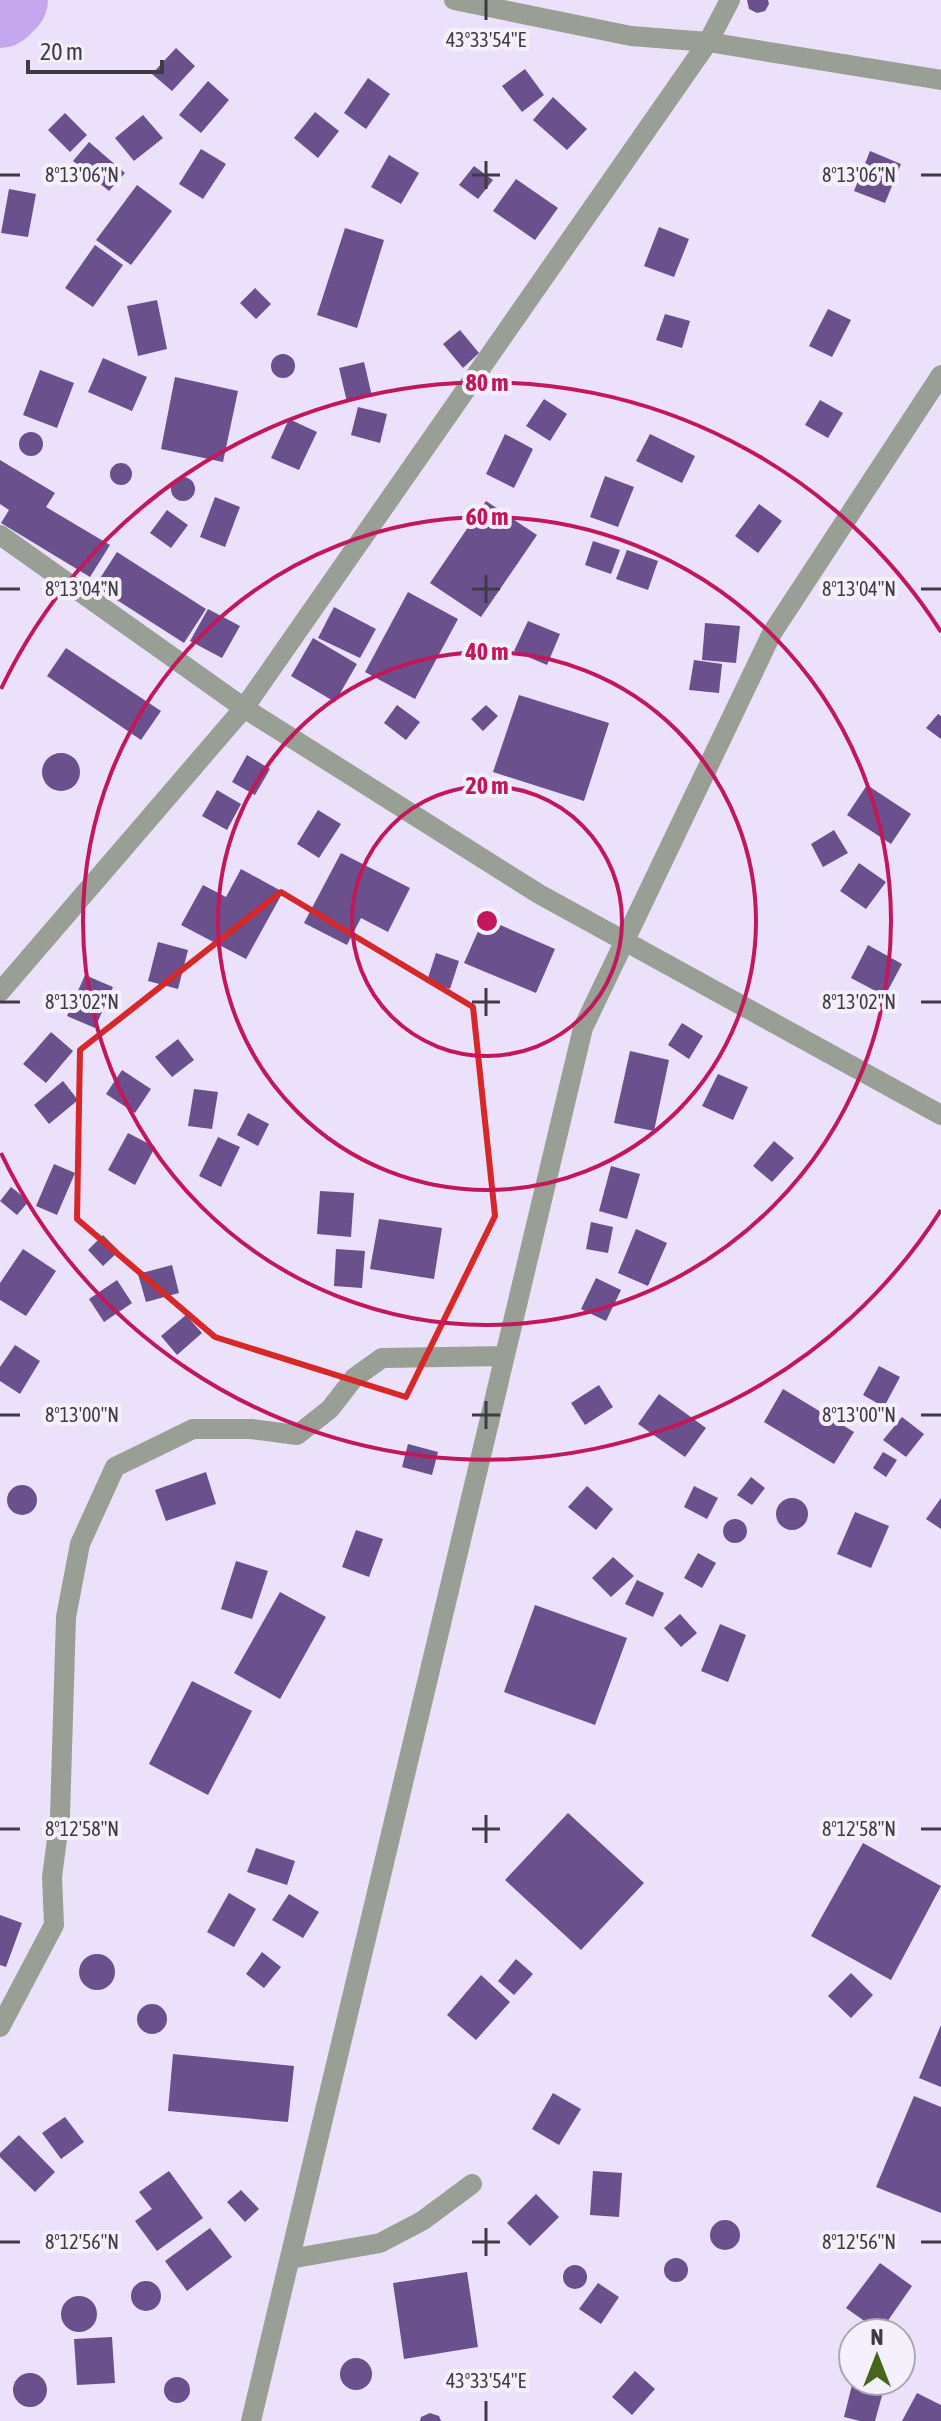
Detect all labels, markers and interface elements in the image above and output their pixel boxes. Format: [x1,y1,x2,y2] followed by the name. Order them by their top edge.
[28,24,162,74] scale bar
[446,28,527,51] text: 43°33'54"E
[40,38,83,65] text: 20 m
[45,163,119,186] text: 8°13'06"N
[822,163,896,186] text: 8°13'06"N
[465,369,509,396] text: 80 m
[465,503,509,530] text: 60 m
[45,577,119,600] text: 8°13'04"N
[822,577,896,600] text: 8°13'04"N
[464,638,509,665] text: 40 m
[465,772,509,799] text: 20 m
[473,907,501,935] centre of rings
[45,990,119,1013] text: 8°13'02"N
[822,990,896,1013] text: 8°13'02"N
[45,1403,119,1426] text: 8°13'00"N
[822,1403,896,1426] text: 8°13'00"N
[45,1817,119,1840] text: 8°12'58"N
[822,1817,896,1840] text: 8°12'58"N
[45,2230,119,2253] text: 8°12'56"N
[822,2230,896,2253] text: 8°12'56"N
[837,2317,917,2397] north arrow
[871,2324,883,2350] text: N
[446,2369,527,2392] text: 43°33'54"E

